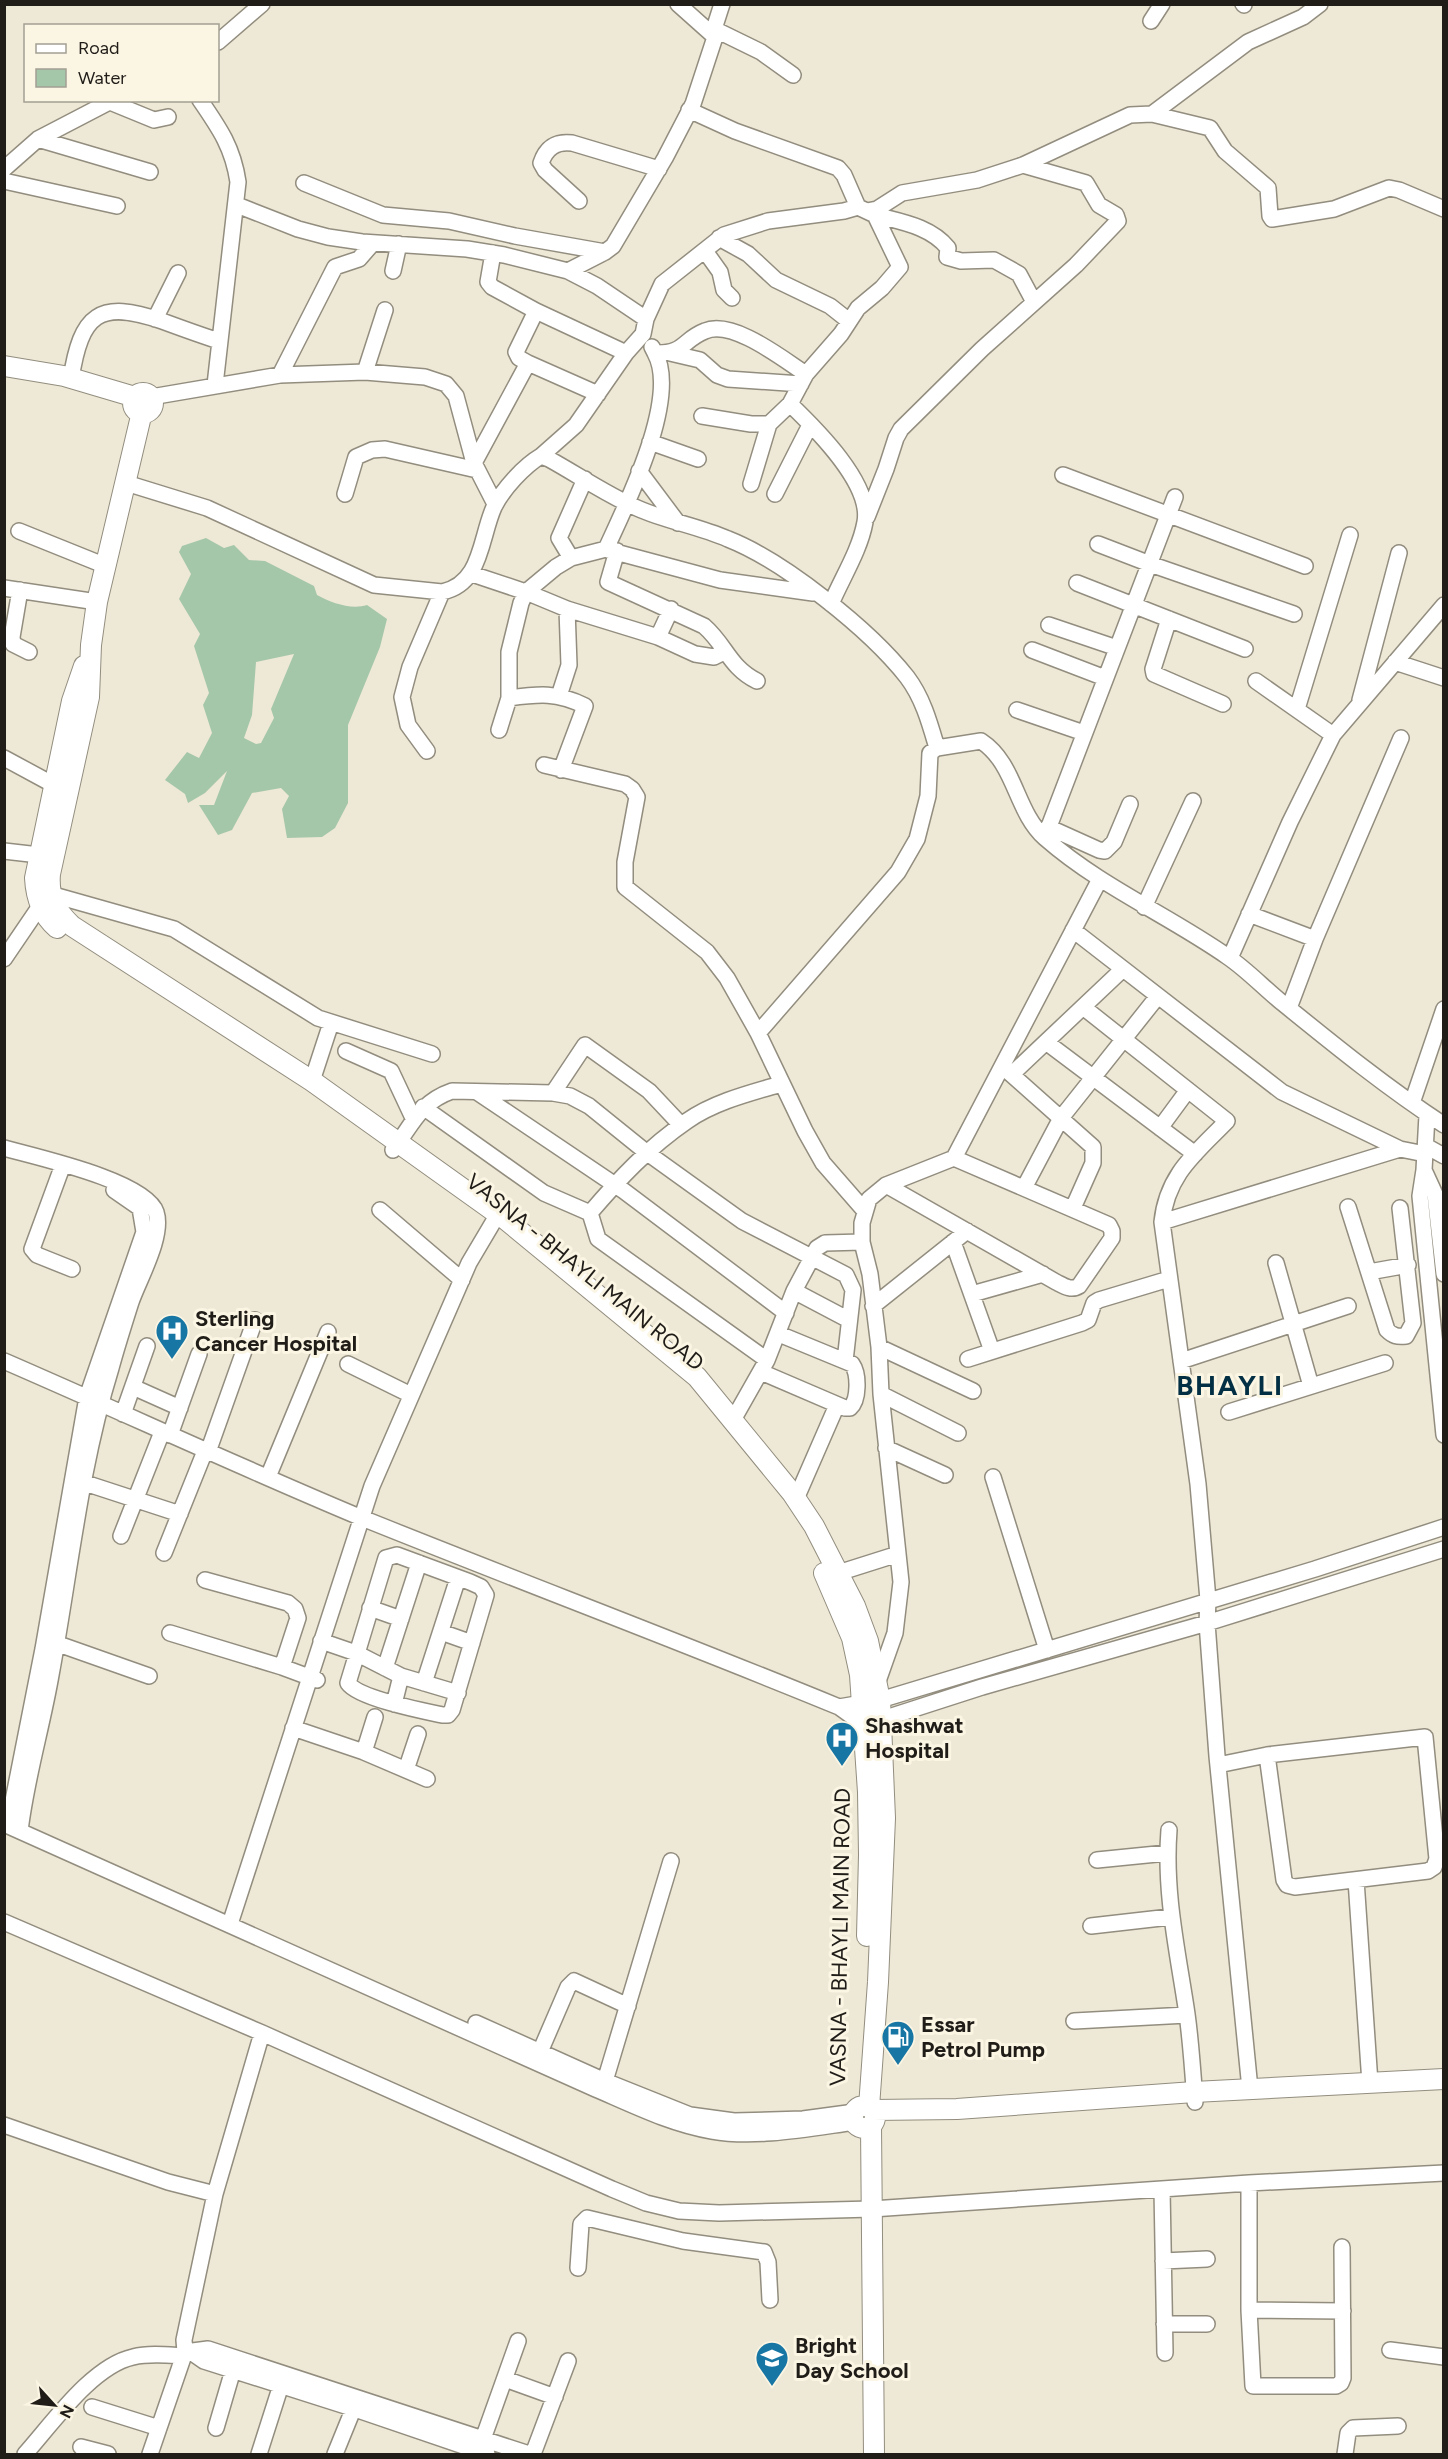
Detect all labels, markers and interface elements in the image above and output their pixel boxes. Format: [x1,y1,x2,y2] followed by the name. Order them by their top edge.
[24,24,219,102] legend
[78,37,119,59] text: Road
[78,67,126,89] text: Water
[461,1168,709,1376] street label: VASNA - BHAYLI MAIN ROAD
[195,1305,357,1357] place label: Sterling Cancer Hospital
[154,1313,190,1360] hospital icon: Sterling Cancer Hospital
[1176,1368,1284,1402] district label: BHAYLI
[865,1712,964,1764] place label: Shashwat Hospital
[824,1720,860,1767] hospital icon: Shashwat Hospital
[824,1788,856,2086] street label: VASNA - BHAYLI MAIN ROAD
[921,2011,1045,2063] place label: Essar Petrol Pump
[880,2019,916,2066] fuel station icon: Essar Petrol Pump
[795,2332,909,2384] place label: Bright Day School
[754,2340,790,2387] school or university icon: Bright Day School
[24,2375,84,2435] north arrow
[56,2402,78,2421] text: N

